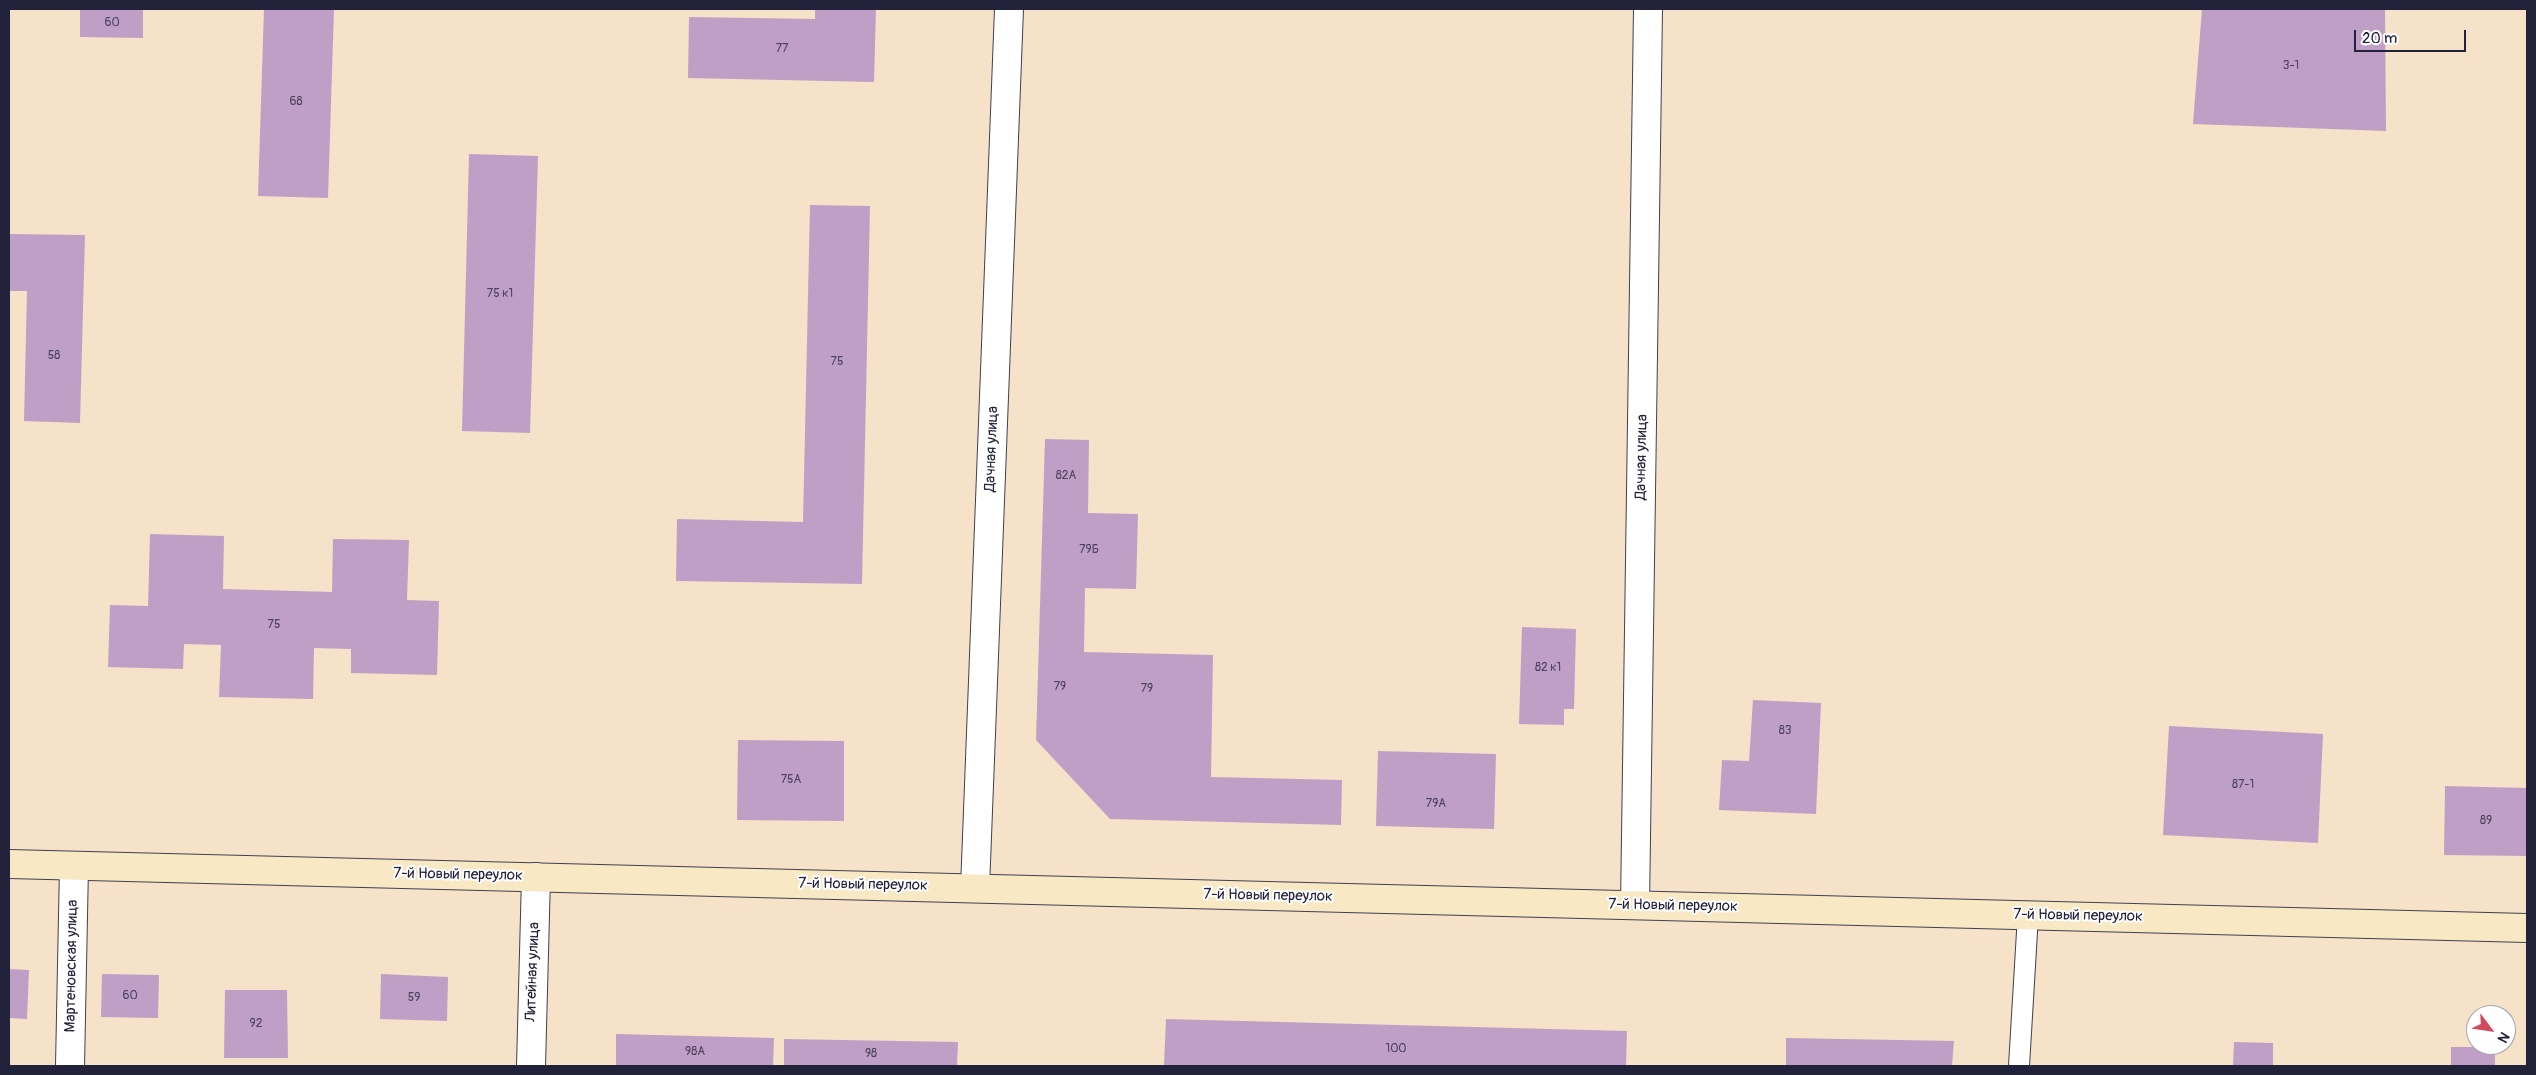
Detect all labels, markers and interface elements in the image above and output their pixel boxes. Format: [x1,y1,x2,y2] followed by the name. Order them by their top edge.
[104,16,120,30] house number: 60
[2356,20,2468,52] scale bar
[2362,29,2397,48] text: 20 m
[776,42,788,56] house number: 77
[2283,59,2299,73] house number: 3-1
[289,95,303,109] house number: 68
[487,287,513,301] house number: 75 к1
[48,349,60,363] house number: 58
[831,355,843,369] house number: 75
[982,406,1002,492] street label: Дачная улица
[1632,414,1652,500] street label: Дачная улица
[1056,469,1076,483] house number: 82А
[1079,543,1099,557] house number: 79Б
[268,618,280,632] house number: 75
[1535,661,1561,675] house number: 82 к1
[1054,680,1066,694] house number: 79
[1141,682,1153,696] house number: 79
[1779,724,1791,738] house number: 83
[781,773,801,787] house number: 75А
[2232,778,2254,792] house number: 87-1
[1426,797,1446,811] house number: 79А
[2480,814,2492,828] house number: 89
[393,865,523,885] street label: 7-й Новый переулок
[798,875,928,895] street label: 7-й Новый переулок
[1203,886,1333,906] street label: 7-й Новый переулок
[1608,896,1738,916] street label: 7-й Новый переулок
[62,900,82,1032] street label: Мартеновская улица
[2013,906,2143,926] street label: 7-й Новый переулок
[522,922,544,1022] street label: Литейная улица
[122,989,138,1003] house number: 60
[408,991,420,1005] house number: 59
[2466,1005,2516,1055] north arrow
[250,1017,262,1031] house number: 92
[2494,1029,2513,1046] text: N
[1385,1042,1407,1056] house number: 100
[685,1045,705,1059] house number: 98А
[865,1047,877,1061] house number: 98

